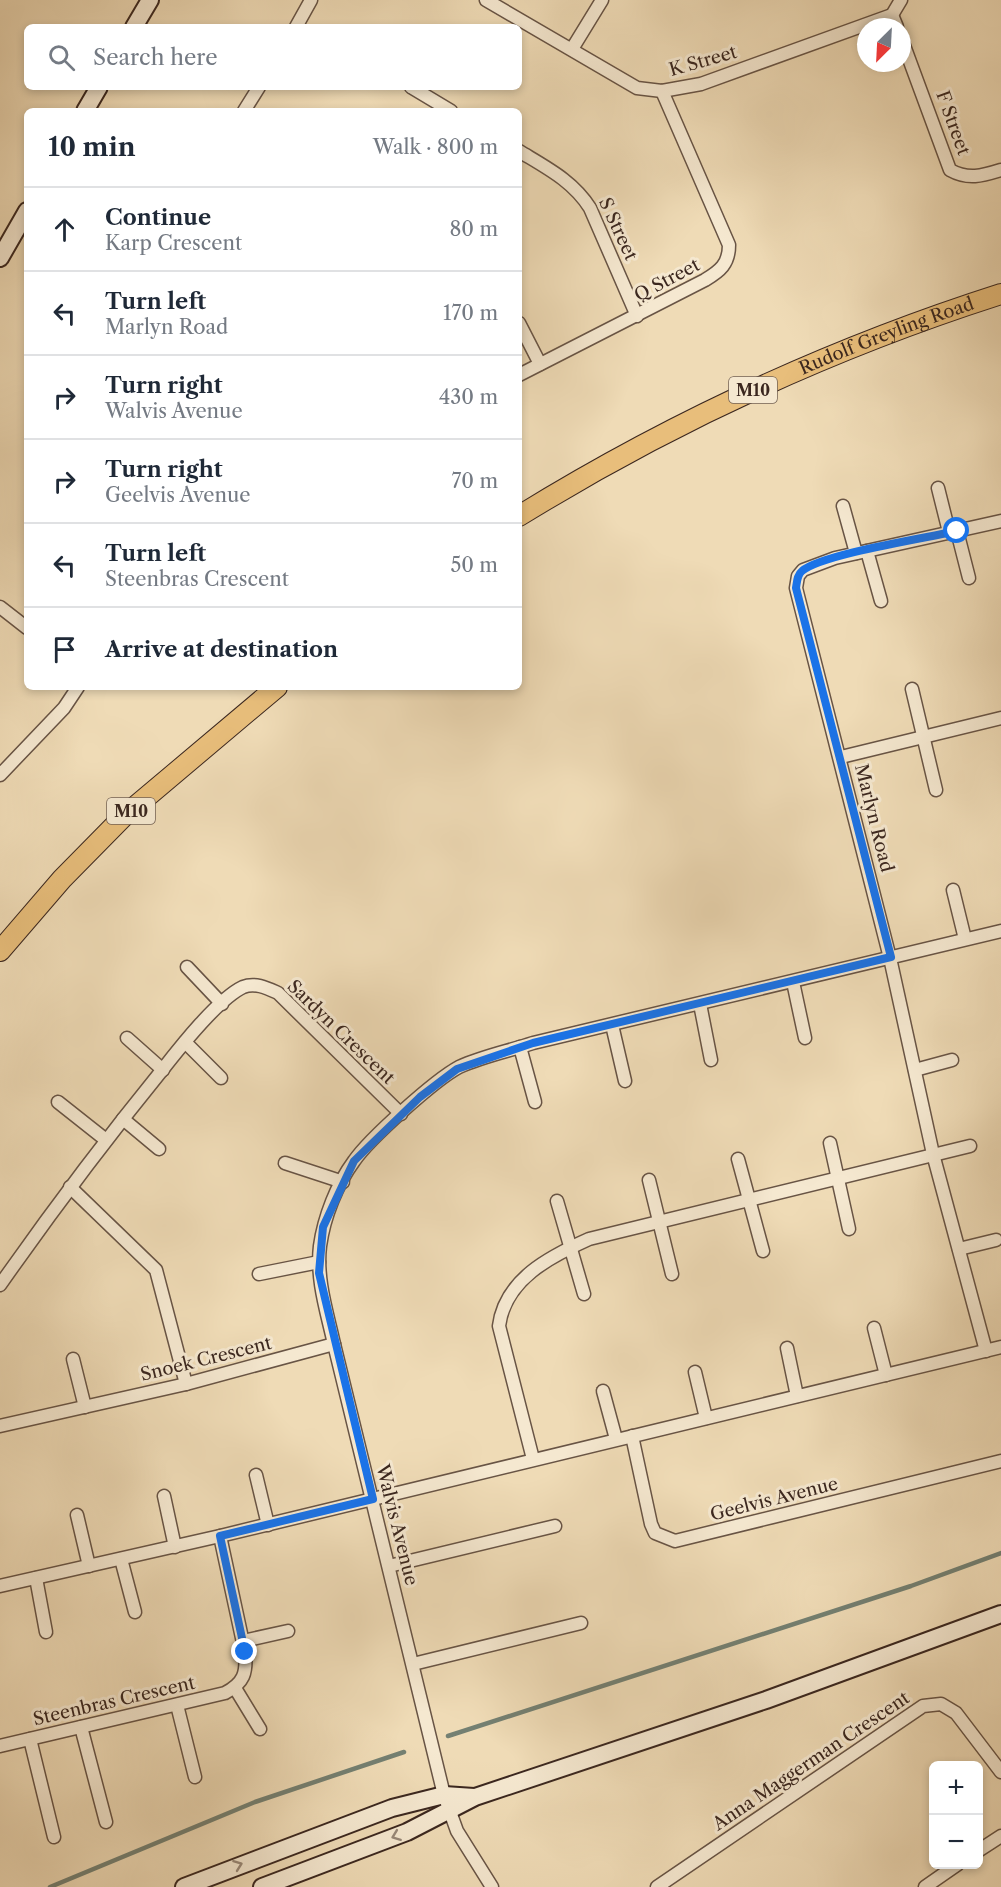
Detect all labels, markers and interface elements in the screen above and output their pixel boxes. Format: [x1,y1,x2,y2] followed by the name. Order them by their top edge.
[857,18,911,72] north arrow
[24,24,522,90] search box
[45,41,78,74] icon: search
[667,41,740,81] street label: K Street
[93,44,218,71] text: Search here
[931,88,975,159] street label: F Street
[48,131,136,163] text: 10 min
[373,135,498,159] text: Walk · 800 m
[594,194,642,264] street label: S Street
[105,204,211,231] text: Continue
[48,213,81,246] icon: ahead
[450,217,498,241] text: 80 m
[105,231,242,255] text: Karp Crescent
[631,253,704,306] street label: Q Street
[105,288,206,315] text: Turn left
[796,293,977,380] street label: Rudolf Greyling Road
[48,297,81,330] icon: left
[443,301,498,325] text: 170 m
[105,315,228,339] text: Marlyn Road
[105,372,223,399] text: Turn right
[729,377,777,403] road number: M10
[48,381,81,414] icon: right
[439,385,498,409] text: 430 m
[105,399,243,423] text: Walvis Avenue
[105,456,223,483] text: Turn right
[48,465,81,498] icon: right
[452,469,498,493] text: 70 m
[105,483,250,507] text: Geelvis Avenue
[943,517,969,543] route start
[105,540,206,567] text: Turn left
[48,549,81,582] icon: left
[451,553,498,577] text: 50 m
[105,567,289,591] text: Steenbras Crescent
[48,633,81,666] icon: arrive
[105,636,338,663] text: Arrive at destination
[850,762,898,874] street label: Marlyn Road
[107,798,155,824] road number: M10
[283,975,400,1089] street label: Sardyn Crescent
[138,1332,274,1386] street label: Snoek Crescent
[371,1461,423,1588] street label: Walvis Avenue
[708,1472,840,1526] street label: Geelvis Avenue
[231,1638,257,1664] route end
[31,1672,198,1730] street label: Steenbras Crescent
[708,1686,914,1836] street label: Anna Maggerman Crescent
[929,1761,983,1869] map controls
[929,1761,983,1815] button: +
[929,1815,983,1869] button: −
[392,1829,403,1841] one-way arrow
[232,1860,243,1873] one-way arrow

